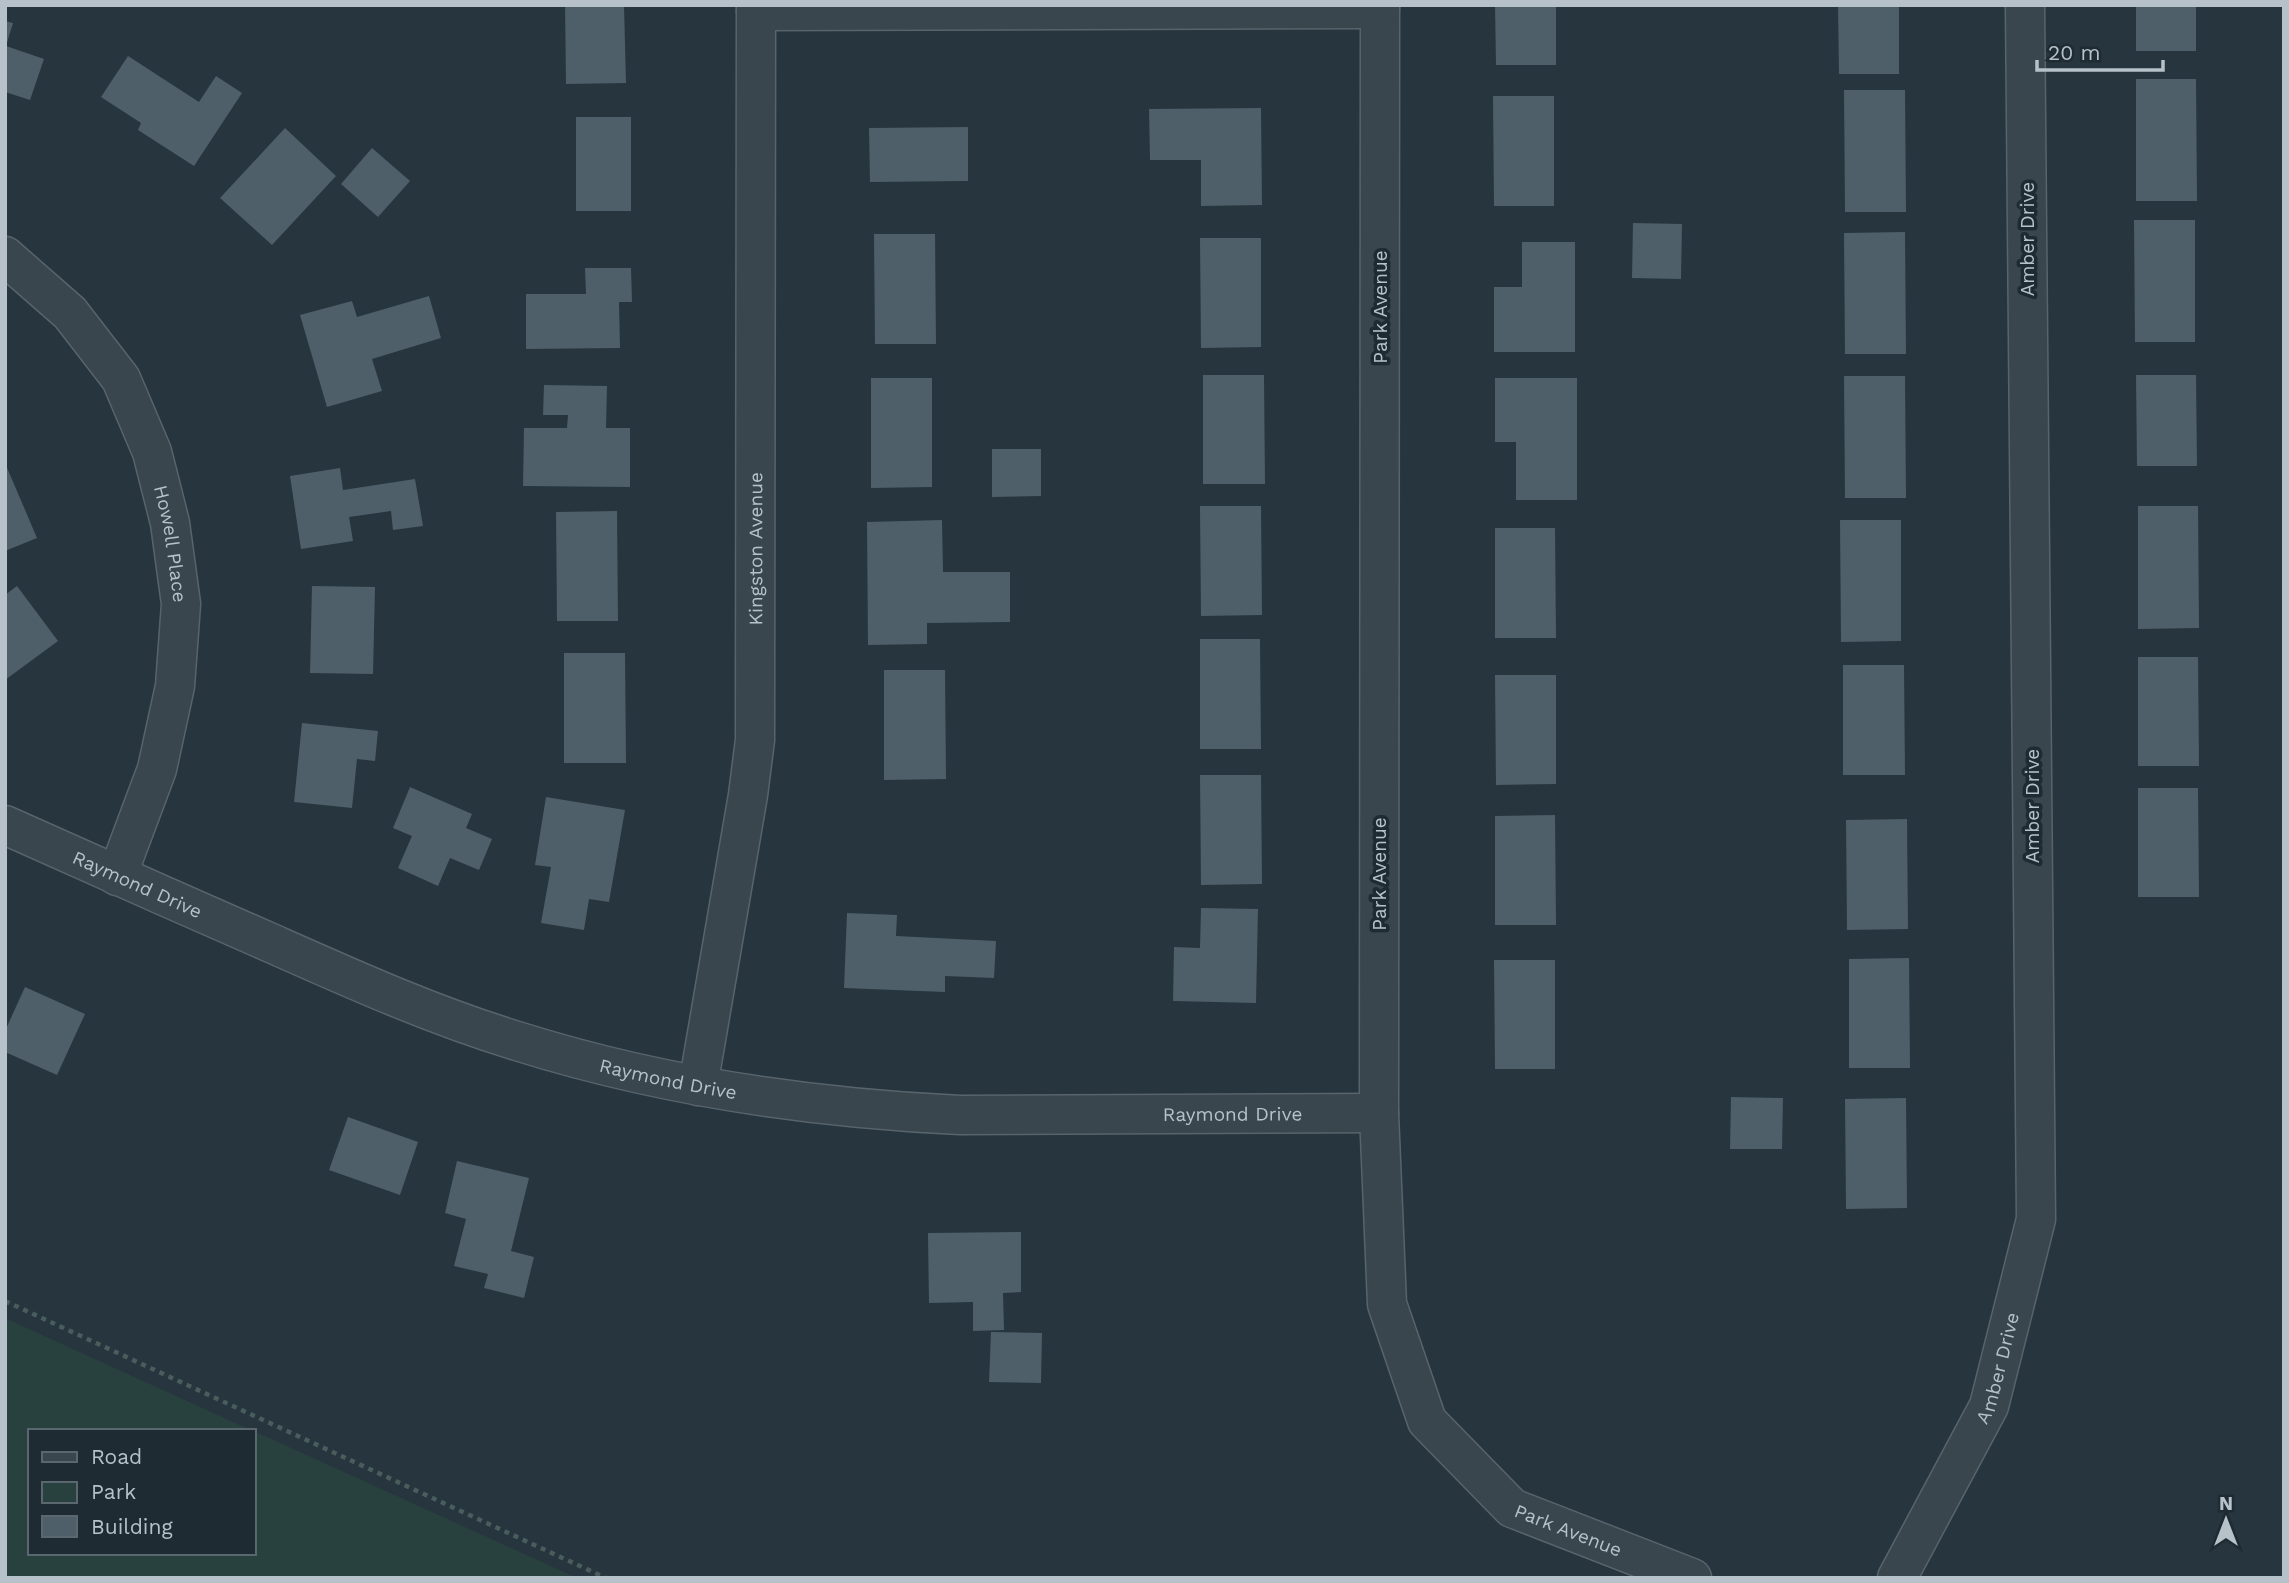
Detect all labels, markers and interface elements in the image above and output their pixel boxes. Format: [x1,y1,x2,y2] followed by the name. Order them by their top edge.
[2037,28,2163,72] scale bar
[2048,40,2100,65] text: 20 m
[2016,182,2039,296] street label: Amber Drive
[1369,250,1392,364] street label: Park Avenue
[744,472,767,625] street label: Kingston Avenue
[149,483,192,604] street label: Howell Place
[2021,749,2044,863] street label: Amber Drive
[1368,817,1391,931] street label: Park Avenue
[69,846,206,923] street label: Raymond Drive
[597,1054,739,1104] street label: Raymond Drive
[1163,1102,1303,1126] street label: Raymond Drive
[1971,1310,2024,1428] street label: Amber Drive
[28,1429,256,1555] legend
[91,1444,142,1469] text: Road
[91,1479,136,1504] text: Park
[2191,1485,2261,1555] north arrow
[2219,1492,2233,1515] text: N
[1511,1499,1625,1562] street label: Park Avenue
[91,1514,173,1539] text: Building

